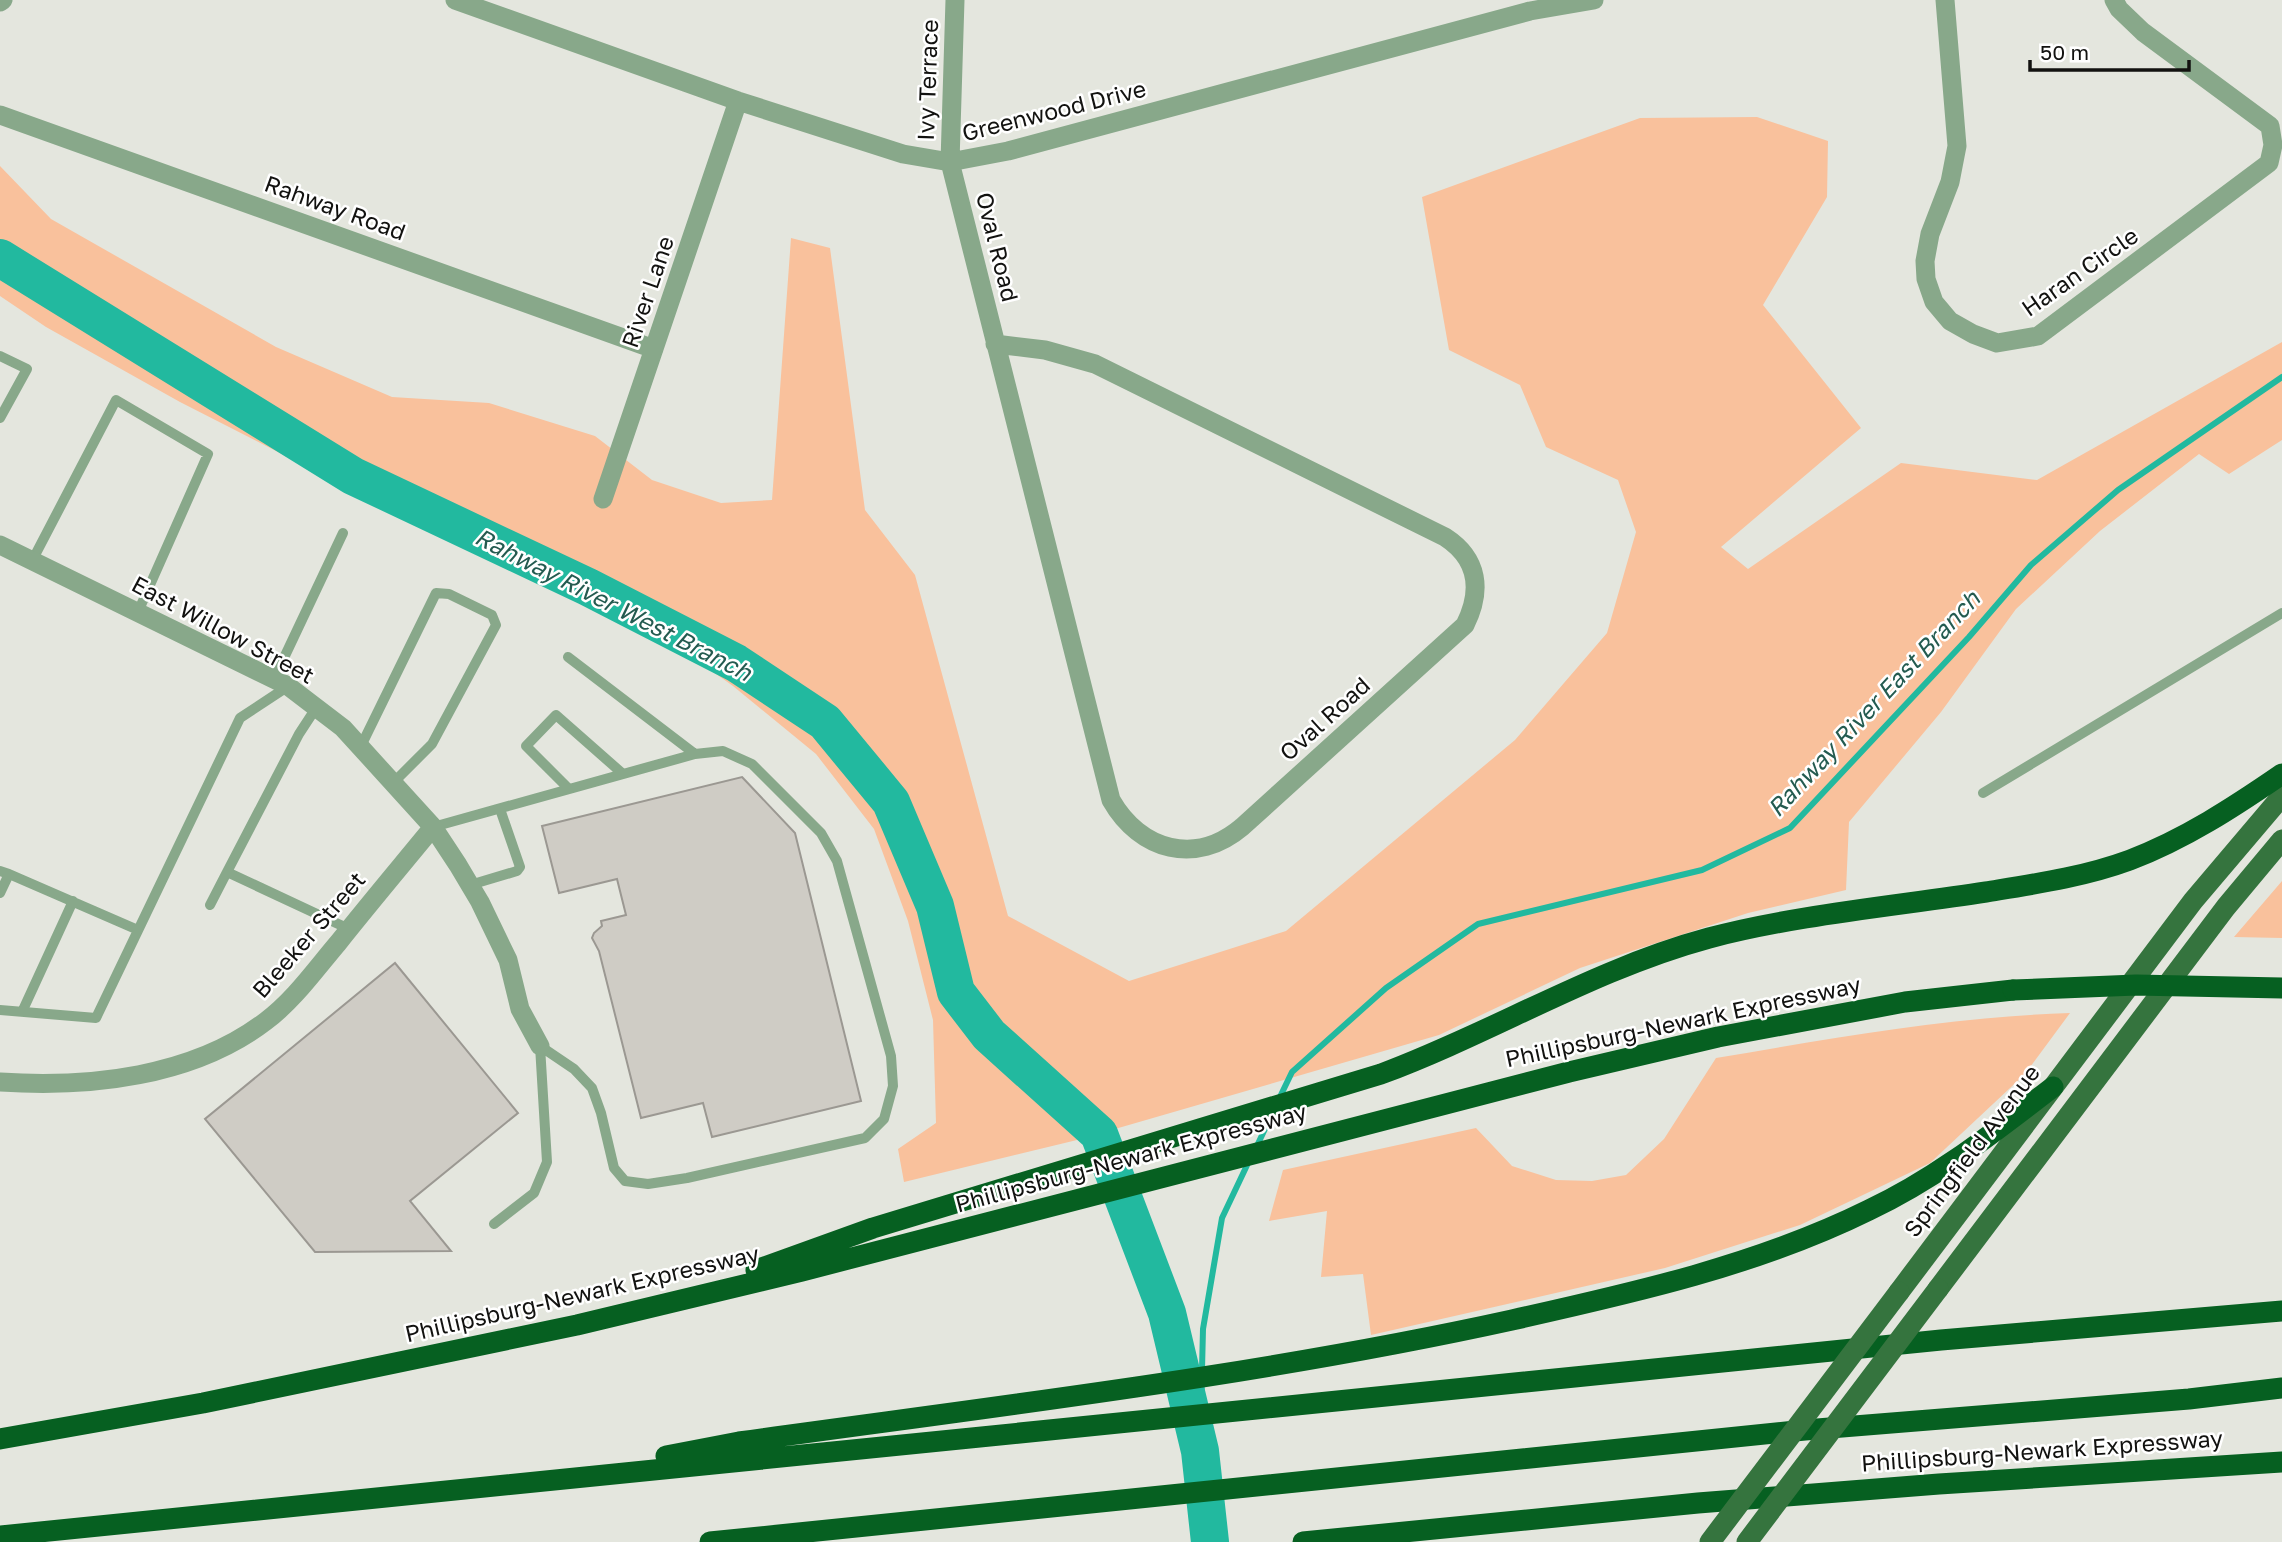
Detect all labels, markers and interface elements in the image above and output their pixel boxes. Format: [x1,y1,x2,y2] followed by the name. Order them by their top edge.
[911,19,943,141] street label: Ivy Terrace
[2030,28,2189,72] scale bar
[2040,39,2089,65] text: 50 m
[959,74,1149,146] street label: Greenwood Drive
[261,169,410,246] street label: Rahway Road
[971,189,1025,304] street label: Oval Road
[2016,221,2143,322] street label: Haran Circle
[615,232,679,351] street label: River Lane
[470,521,758,688] water label: Rahway River West Branch
[127,569,320,689] street label: East Willow Street
[1761,583,1987,823] water label: Rahway River East Branch
[1273,670,1375,766] street label: Oval Road
[246,866,371,1003] street label: Bleeker Street
[1503,970,1863,1072] street label: Phillipsburg-Newark Expressway
[1897,1059,2045,1242] street label: Springfield Avenue
[952,1097,1310,1217] street label: Phillipsburg-Newark Expressway
[402,1239,762,1347] street label: Phillipsburg-Newark Expressway
[1860,1423,2224,1477] street label: Phillipsburg-Newark Expressway

